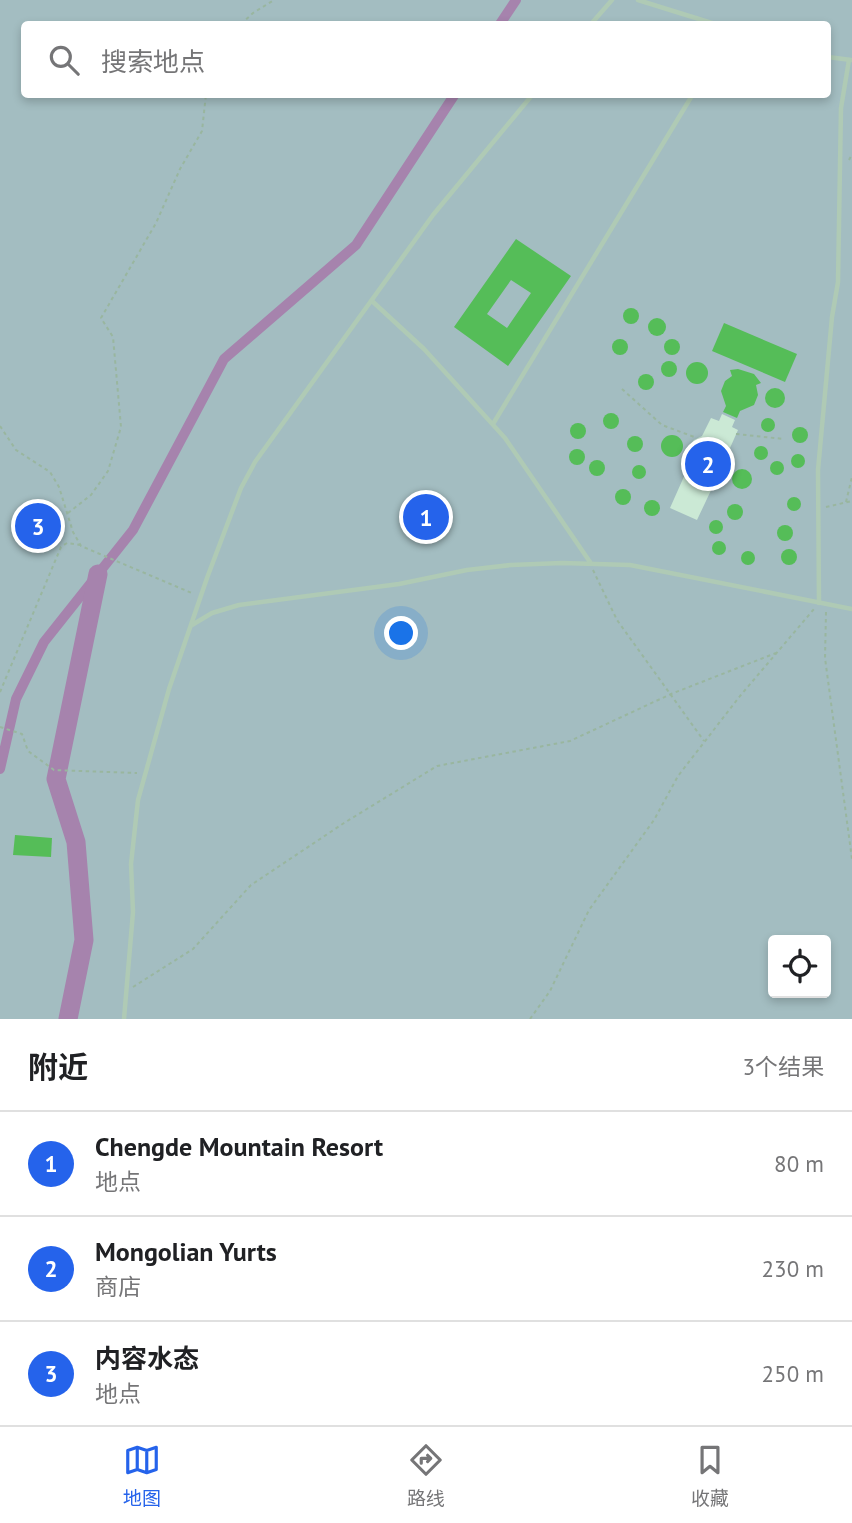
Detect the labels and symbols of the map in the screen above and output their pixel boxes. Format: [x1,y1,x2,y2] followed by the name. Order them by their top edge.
[685,438,731,490] pin: 2
[403,491,449,543] pin: 1
[15,500,61,552] pin: 3
[384,616,418,650] your location

